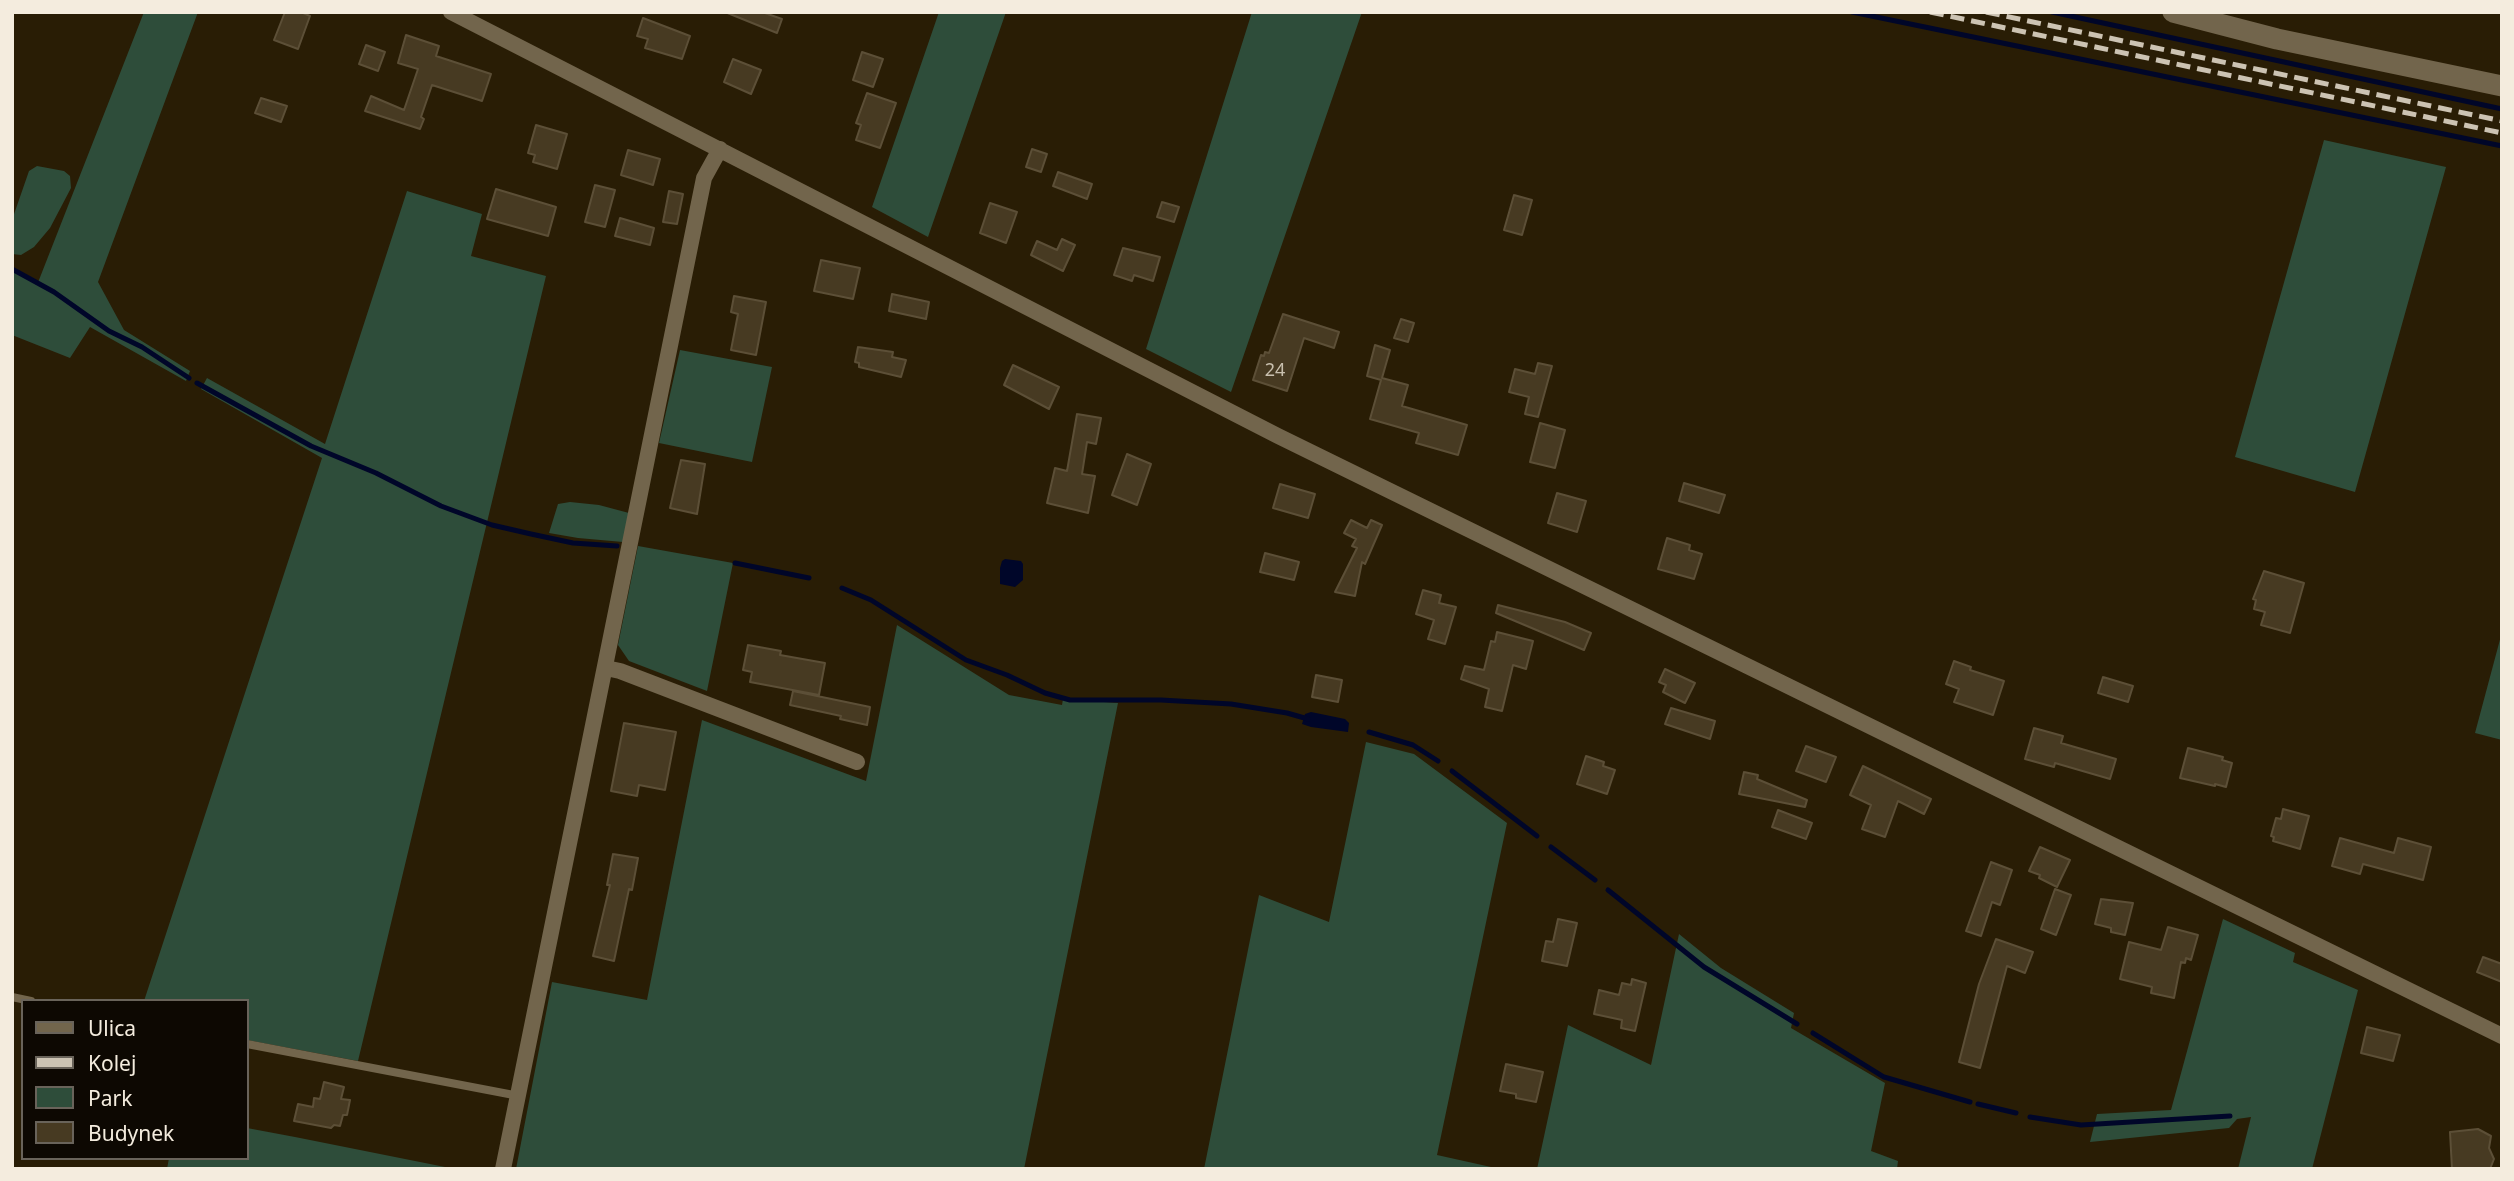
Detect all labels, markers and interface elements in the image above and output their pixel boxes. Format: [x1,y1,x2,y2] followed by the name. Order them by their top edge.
[1265,360,1285,382] house number: 24
[21,999,248,1160] legend
[88,1014,136,1042] text: Ulica
[88,1049,136,1077] text: Kolej
[88,1084,132,1112] text: Park
[88,1119,174,1147] text: Budynek

